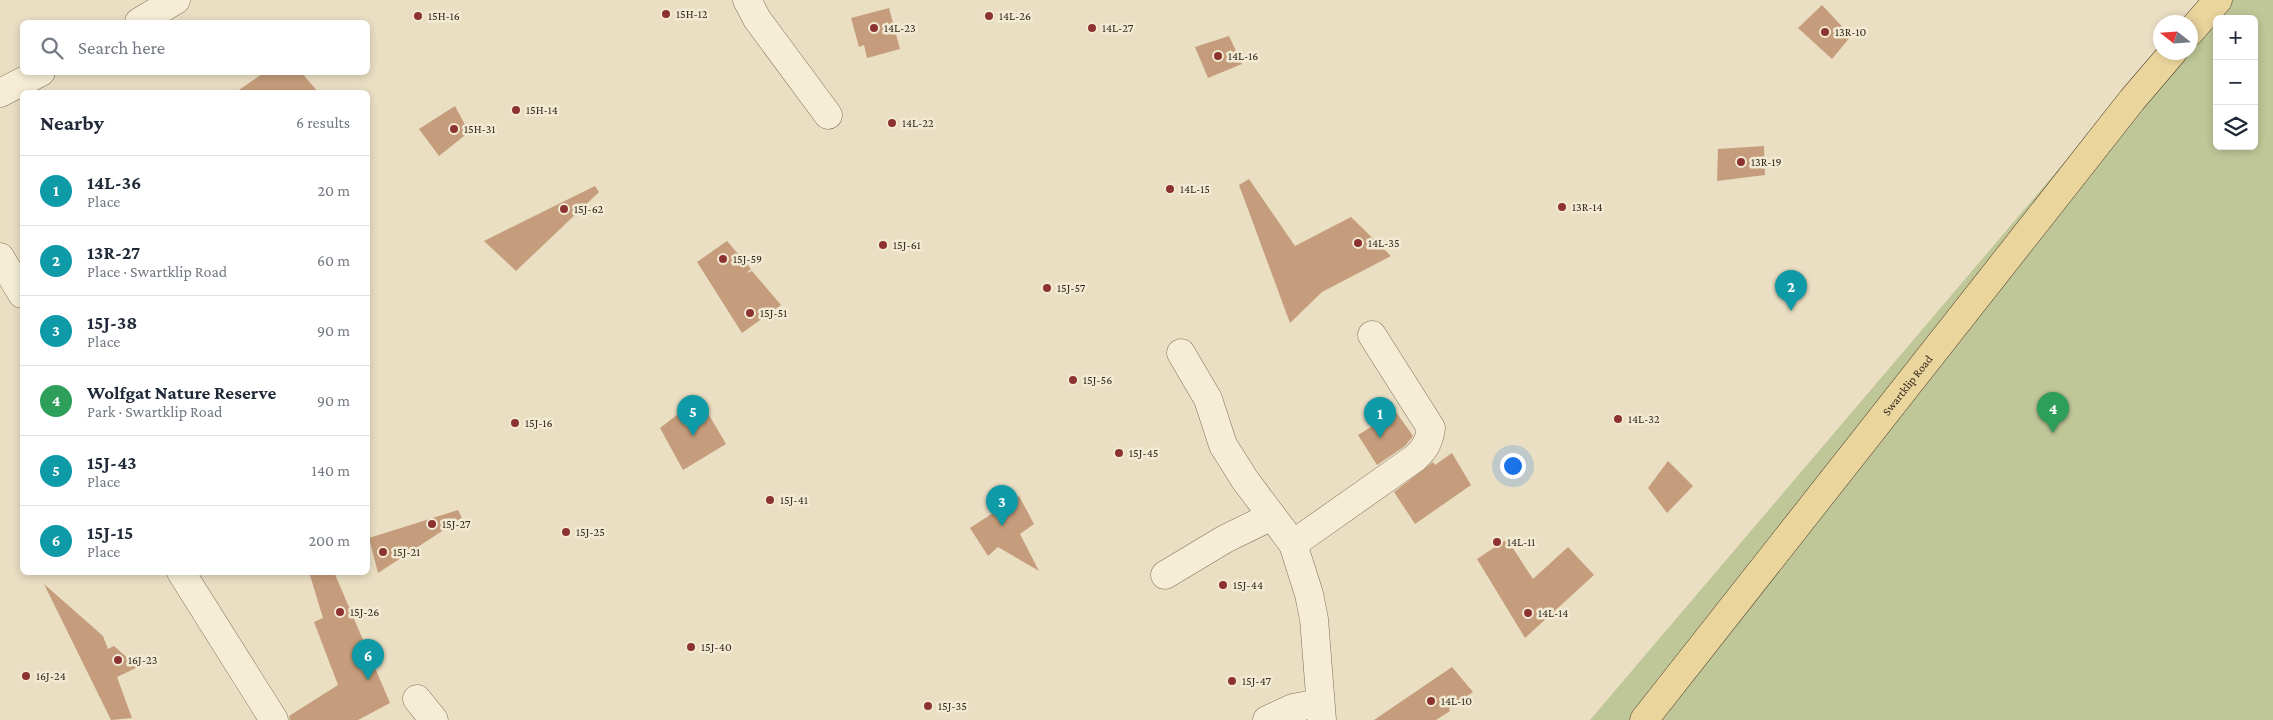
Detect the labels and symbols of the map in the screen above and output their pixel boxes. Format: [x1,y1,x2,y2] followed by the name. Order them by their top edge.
[676,7,708,21] place label: 15H-12
[660,8,672,20] marker: 15H-12
[428,9,460,23] place label: 15H-16
[999,9,1031,23] place label: 14L-26
[412,10,424,22] marker: 15H-16
[983,10,995,22] marker: 14L-26
[2153,15,2198,60] north arrow
[884,21,916,35] place label: 14L-23
[1102,21,1134,35] place label: 14L-27
[868,22,880,34] marker: 14L-23
[1086,22,1098,34] marker: 14L-27
[1835,25,1866,39] place label: 13R-10
[1819,26,1831,38] marker: 13R-10
[1228,49,1258,63] place label: 14L-16
[1212,50,1224,62] marker: 14L-16
[526,103,558,117] place label: 15H-14
[510,104,522,116] marker: 15H-14
[902,116,934,130] place label: 14L-22
[886,117,898,129] marker: 14L-22
[464,122,495,136] place label: 15H-31
[448,123,460,135] marker: 15H-31
[1751,155,1781,169] place label: 13R-19
[1735,156,1747,168] marker: 13R-19
[1180,182,1210,196] place label: 14L-15
[1164,183,1176,195] marker: 14L-15
[1572,200,1603,214] place label: 13R-14
[1556,201,1568,213] marker: 13R-14
[574,202,604,216] place label: 15J-62
[558,203,570,215] marker: 15J-62
[1368,236,1400,250] place label: 14L-35
[1352,237,1364,249] marker: 14L-35
[893,238,921,252] place label: 15J-61
[877,239,889,251] marker: 15J-61
[733,252,762,266] place label: 15J-59
[717,253,729,265] marker: 15J-59
[1775,270,1807,311] pin: 2
[1057,281,1086,295] place label: 15J-57
[1041,282,1053,294] marker: 15J-57
[760,306,787,320] place label: 15J-51
[744,307,756,319] marker: 15J-51
[1879,352,1936,418] street label: Swartklip Road
[1083,373,1112,387] place label: 15J-56
[1067,374,1079,386] marker: 15J-56
[2037,392,2069,433] pin: 4
[677,395,709,436] pin: 5
[1364,397,1396,438] pin: 1
[1628,412,1660,426] place label: 14L-32
[1612,413,1624,425] marker: 14L-32
[525,416,553,430] place label: 15J-16
[509,417,521,429] marker: 15J-16
[1129,446,1159,460] place label: 15J-45
[1113,447,1125,459] marker: 15J-45
[1500,453,1526,479] your location
[986,485,1018,526] pin: 3
[780,493,808,507] place label: 15J-41
[764,494,776,506] marker: 15J-41
[442,517,471,531] place label: 15J-27
[426,518,438,530] marker: 15J-27
[576,525,605,539] place label: 15J-25
[560,526,572,538] marker: 15J-25
[1507,535,1535,549] place label: 14L-11
[1491,536,1503,548] marker: 14L-11
[393,545,420,559] place label: 15J-21
[377,546,389,558] marker: 15J-21
[1233,578,1263,592] place label: 15J-44
[1217,579,1229,591] marker: 15J-44
[350,605,379,619] place label: 15J-26
[334,606,346,618] marker: 15J-26
[1538,606,1568,620] place label: 14L-14
[1522,607,1534,619] marker: 14L-14
[352,639,384,680] pin: 6
[701,640,732,654] place label: 15J-40
[685,641,697,653] marker: 15J-40
[128,653,158,667] place label: 16J-23
[112,654,124,666] marker: 16J-23
[36,669,66,683] place label: 16J-24
[20,670,32,682] marker: 16J-24
[1242,674,1272,688] place label: 15J-47
[1226,675,1238,687] marker: 15J-47
[1441,694,1472,708] place label: 14L-10
[1425,695,1437,707] marker: 14L-10
[938,699,967,713] place label: 15J-35
[922,700,934,712] marker: 15J-35

